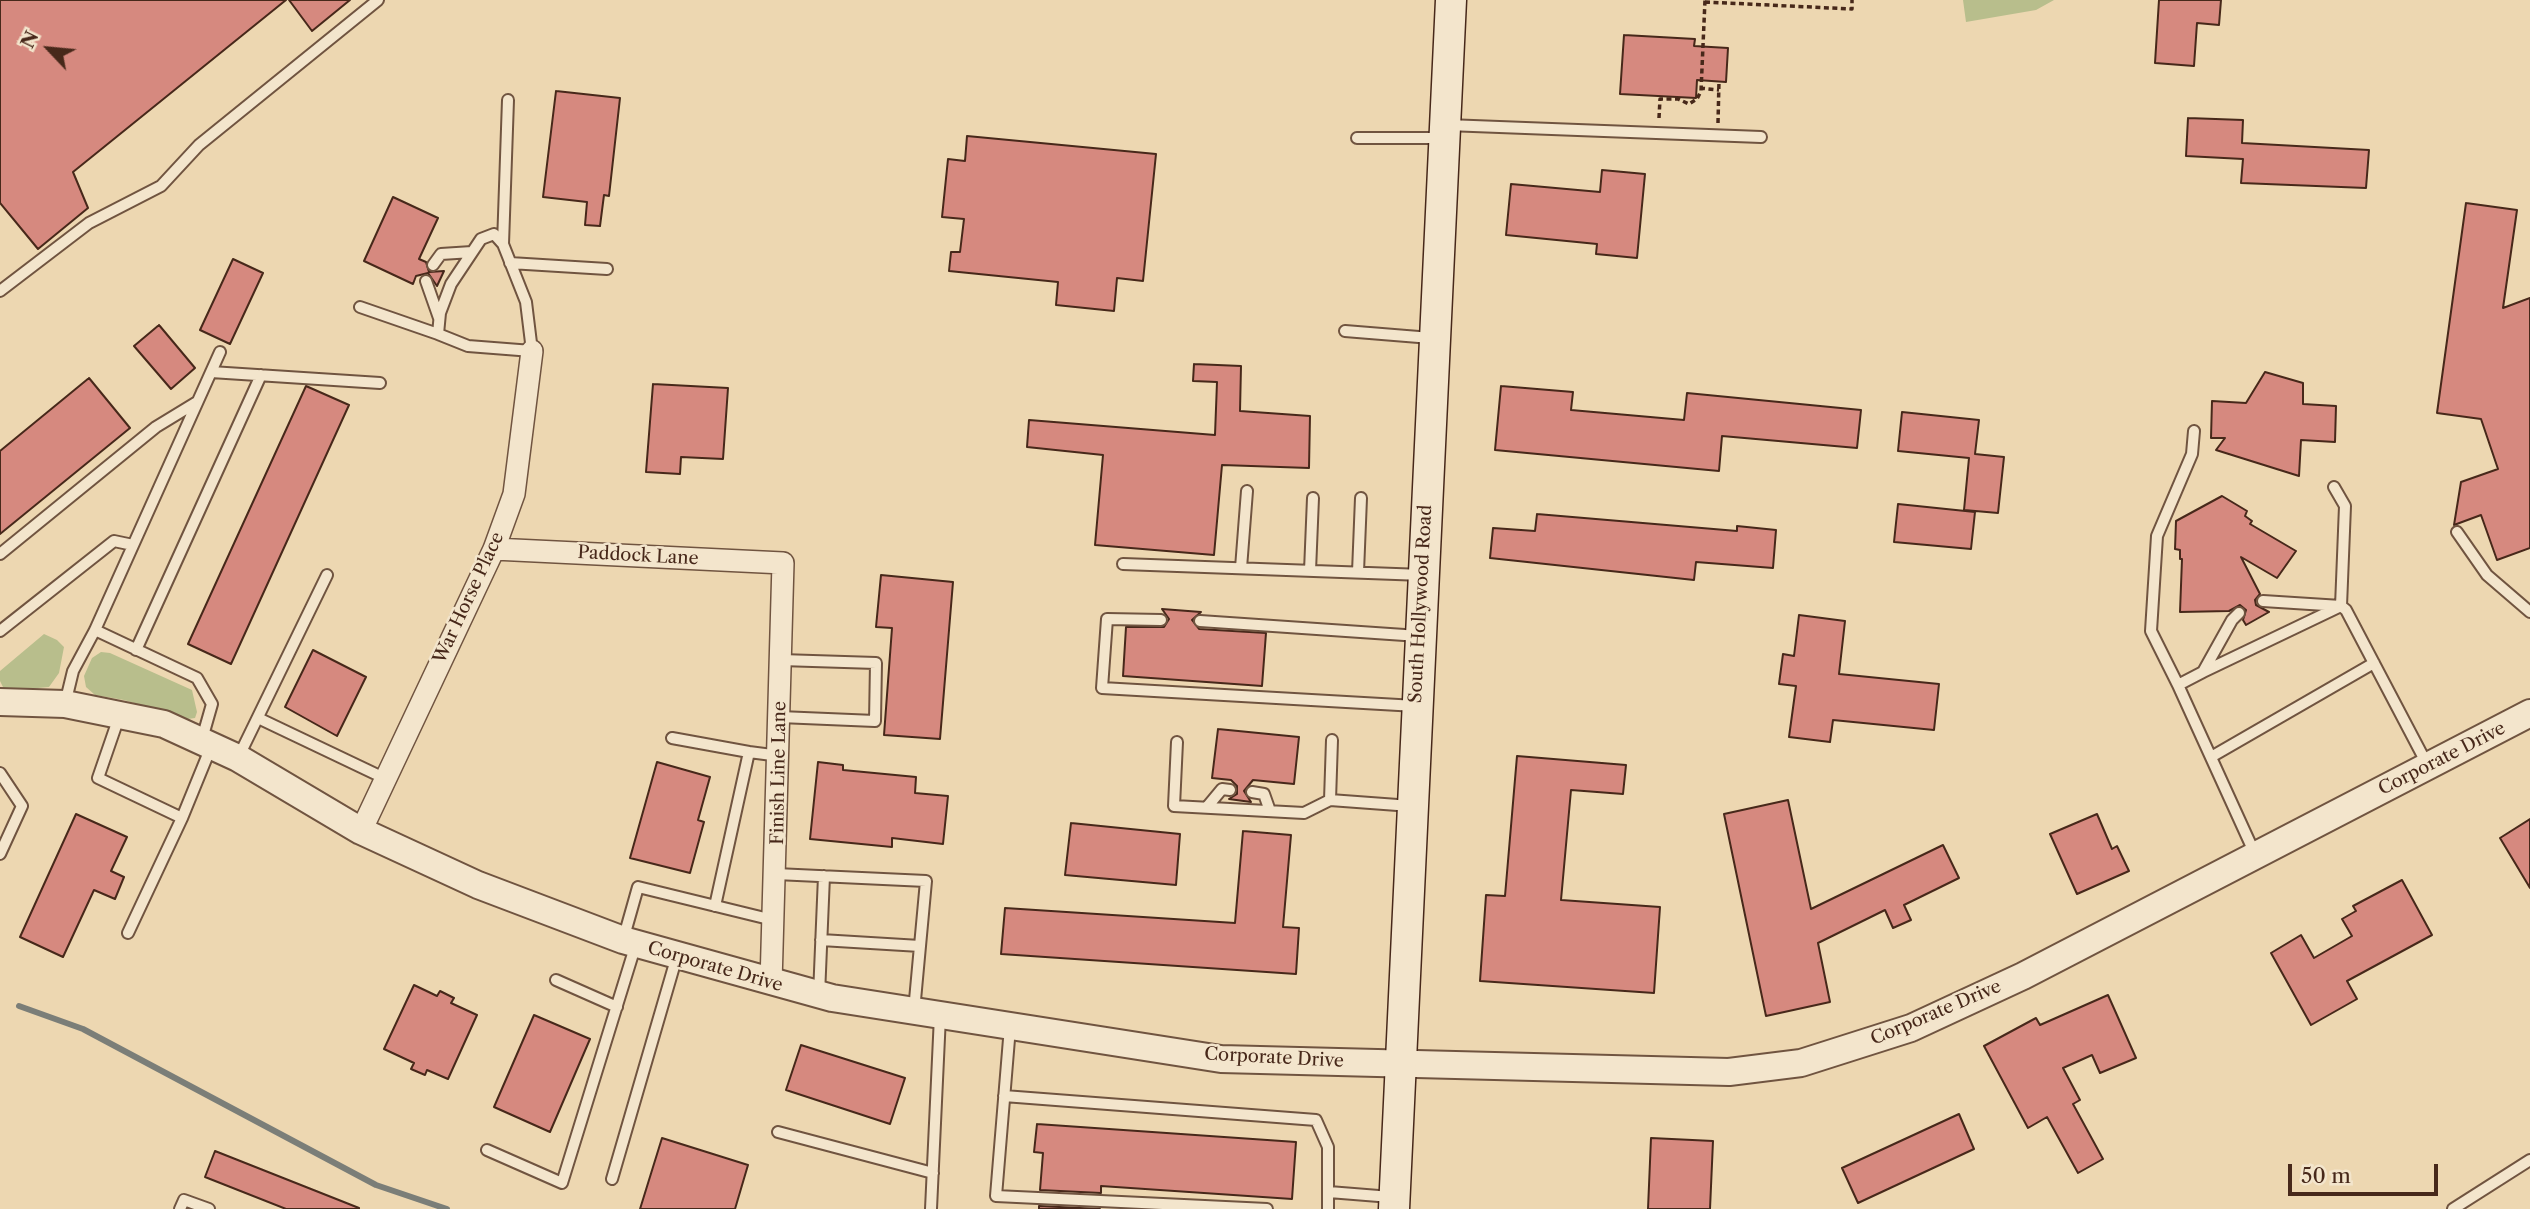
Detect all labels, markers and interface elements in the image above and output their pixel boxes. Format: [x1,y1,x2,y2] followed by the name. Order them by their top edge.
[14,14,84,84] north arrow
[16,27,44,52] text: N
[1405,504,1437,704] street label: South Hollywood Road
[429,529,509,667] street label: War Horse Place
[577,542,699,570] street label: Paddock Lane
[767,701,791,845] street label: Finish Line Lane
[2375,718,2509,800] street label: Corporate Drive
[645,937,785,997] street label: Corporate Drive
[1868,976,2004,1050] street label: Corporate Drive
[1204,1044,1344,1072] street label: Corporate Drive
[2292,1150,2442,1194] scale bar
[2301,1163,2351,1188] text: 50 m

